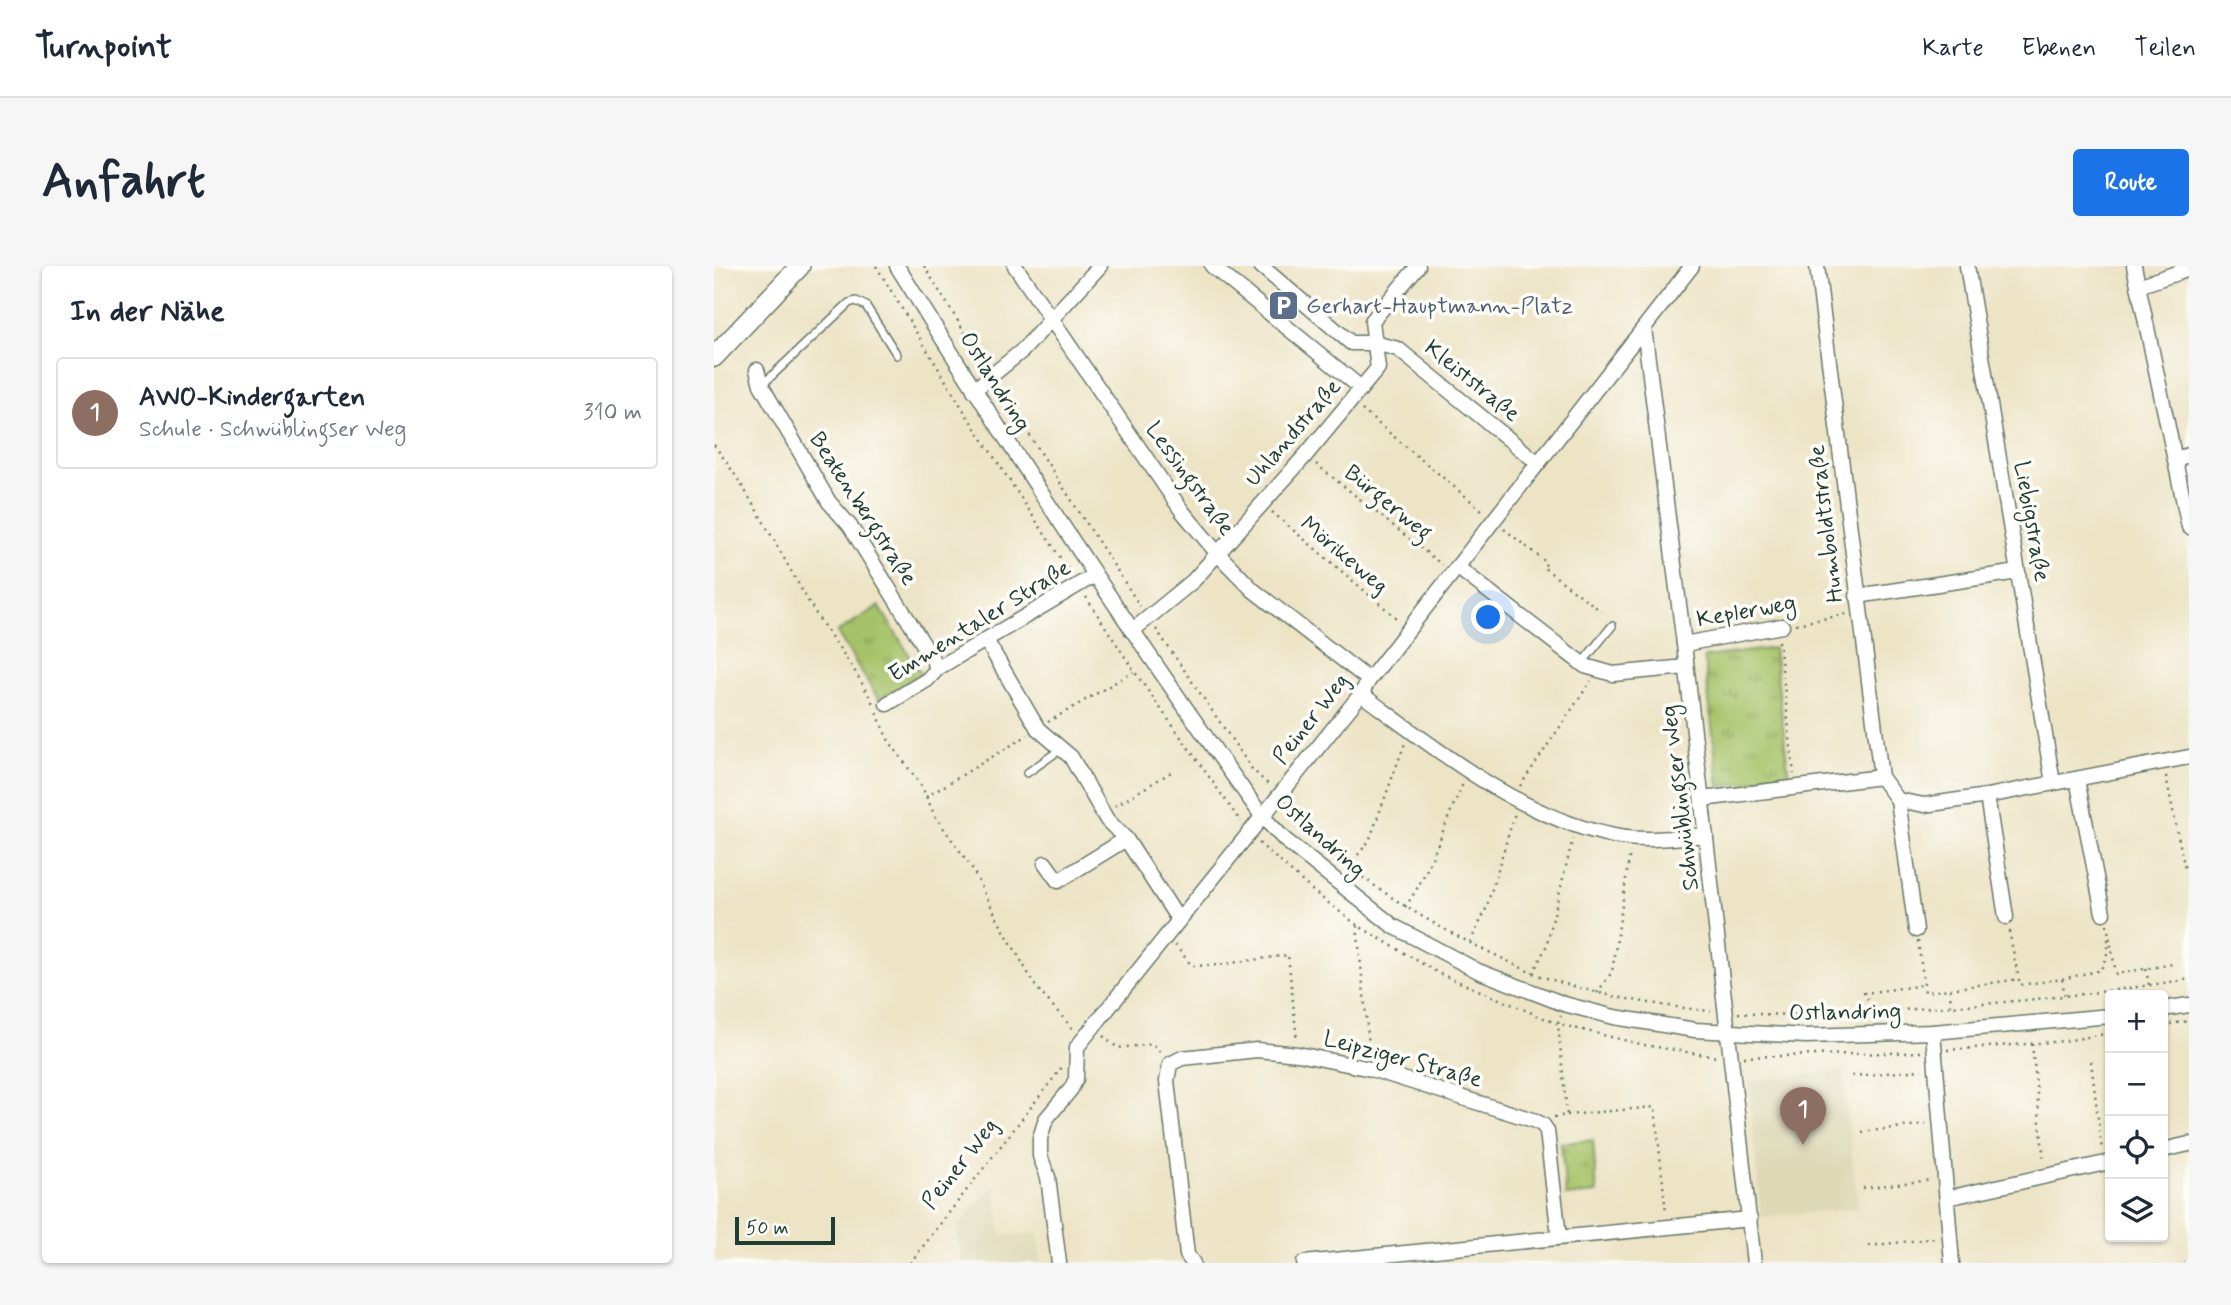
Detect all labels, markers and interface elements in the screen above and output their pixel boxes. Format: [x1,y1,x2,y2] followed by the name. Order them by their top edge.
[35,26,172,70] text: Turnpoint
[1922,33,1984,64] text: Karte
[2022,33,2096,64] text: Ebenen
[2134,33,2196,64] text: Teilen
[2073,149,2189,216] button: Route
[42,150,205,215] text: Anfahrt
[1266,288,1300,322] parking icon: Gerhart-Hauptmann-Platz
[70,292,225,331] text: In der Nähe
[1306,292,1573,322] place label: Gerhart-Hauptmann-Platz
[950,326,1037,439] street label: Ostlandring
[1418,334,1526,429] street label: Kleiststraße
[1239,373,1348,493] street label: Uhlandstraße
[139,381,365,415] text: AWO-Kindergarten
[90,398,100,428] text: 1
[583,398,642,428] text: 310 m
[139,415,406,445] text: Schule · Schwüblingser Weg
[1136,416,1241,543] street label: Lessingstraße
[800,427,923,593] street label: Beatenbergstraße
[1802,443,1852,604] street label: Humboldtstraße
[1336,459,1438,550] street label: Bürgerweg
[2004,459,2056,584] street label: Liebigstraße
[1293,510,1394,601] street label: Mörikeweg
[883,553,1077,690] street label: Emmentaler Straße
[1694,588,1799,637] street label: Keplerweg
[1471,600,1505,634] your location
[1267,667,1357,771] street label: Peiner Weg
[1655,703,1709,892] street label: Schwüblingser Weg
[1267,788,1371,887] street label: Ostlandring
[2105,990,2168,1242] map controls
[2105,990,2168,1053] button: +
[1789,997,1902,1031] street label: Ostlandring
[1319,1024,1485,1097] street label: Leipziger Straße
[2105,1053,2168,1116] button: −
[1780,1087,1826,1145] pin: 1
[916,1112,1006,1216] street label: Peiner Weg
[2105,1116,2168,1179] button: locate
[2105,1179,2168,1242] button: layers
[735,1214,835,1246] scale bar
[746,1216,789,1241] text: 50 m

